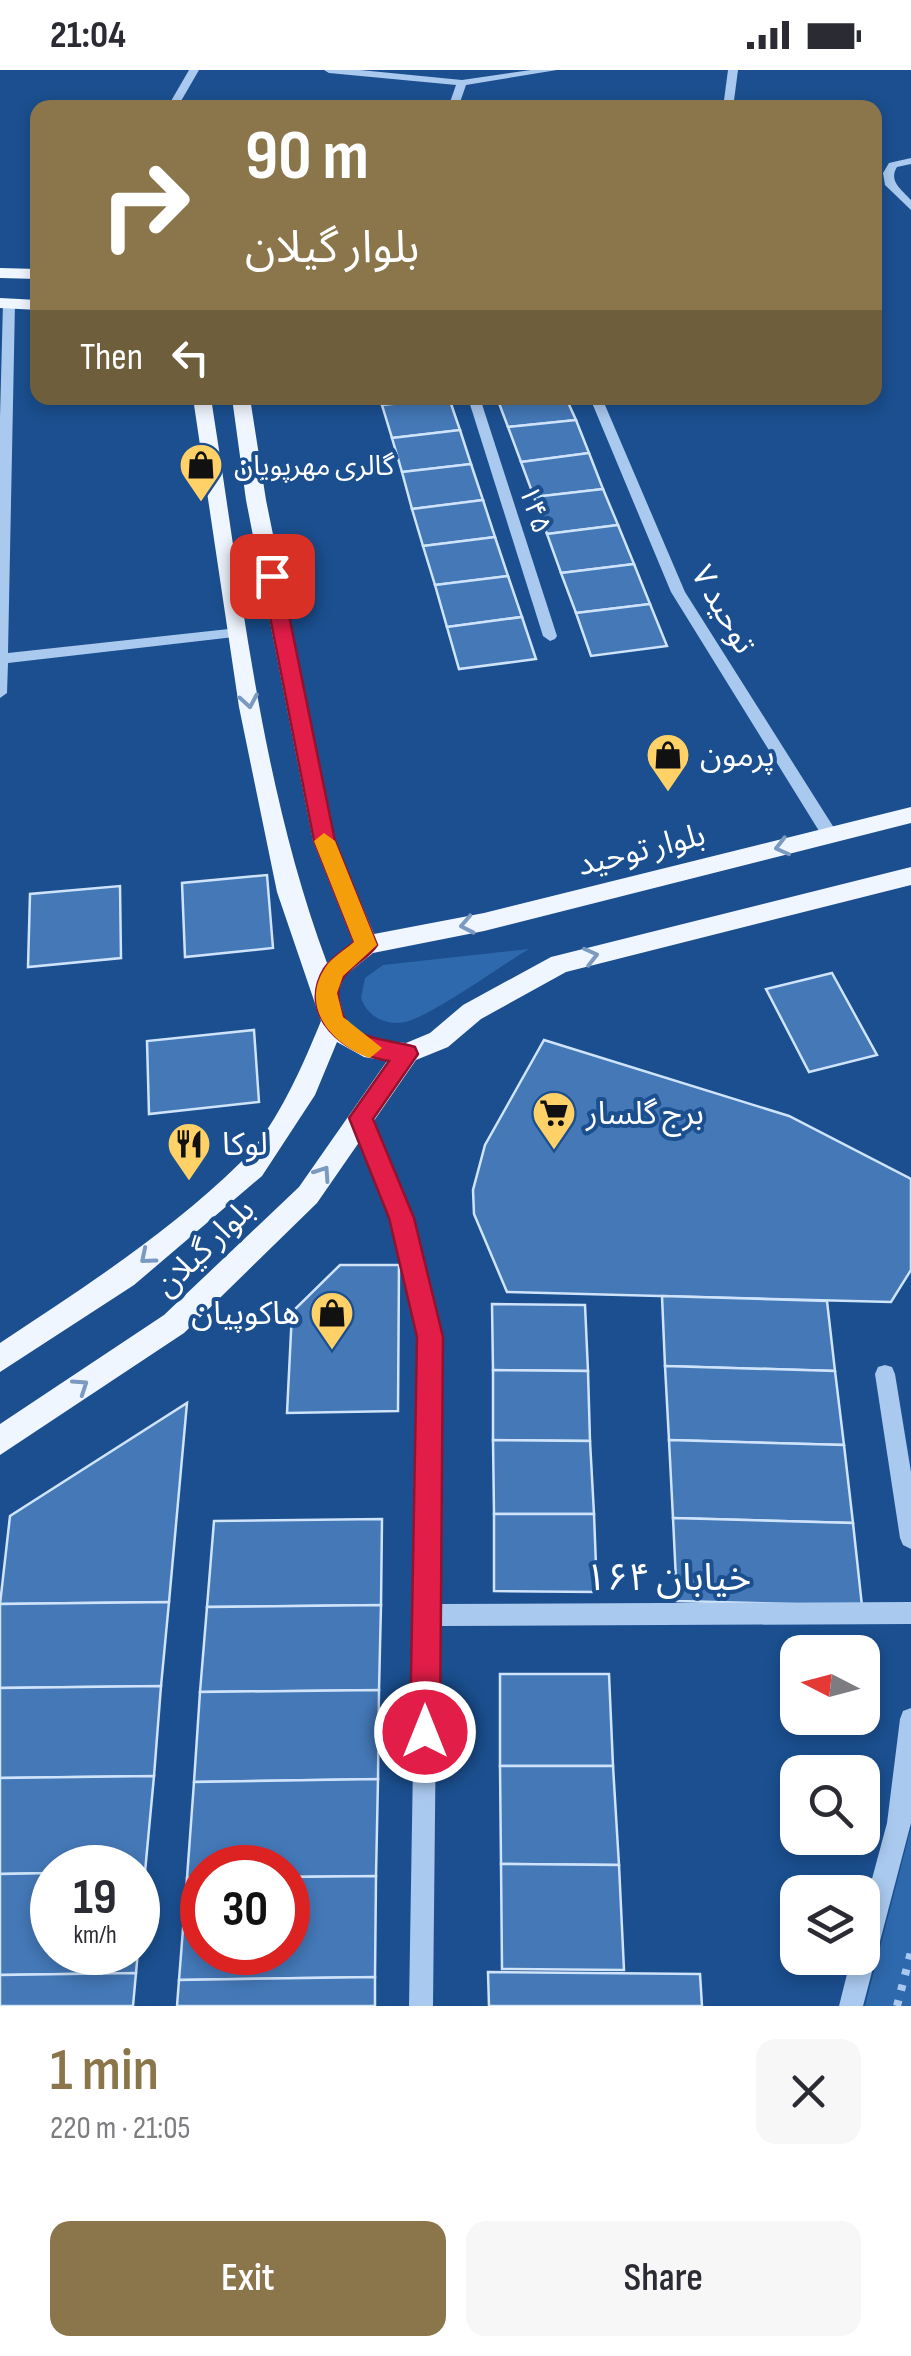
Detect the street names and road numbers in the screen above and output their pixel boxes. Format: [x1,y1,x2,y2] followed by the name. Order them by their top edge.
[511,482,558,537] street label: ۱۴۵
[682,558,764,661] street label: توحید ۷
[573,816,709,885] street label: بلوار توحید
[147,1191,263,1305] street label: بلوار گیلان
[585,1556,751,1601] street label: خیابان ۱۶۴

